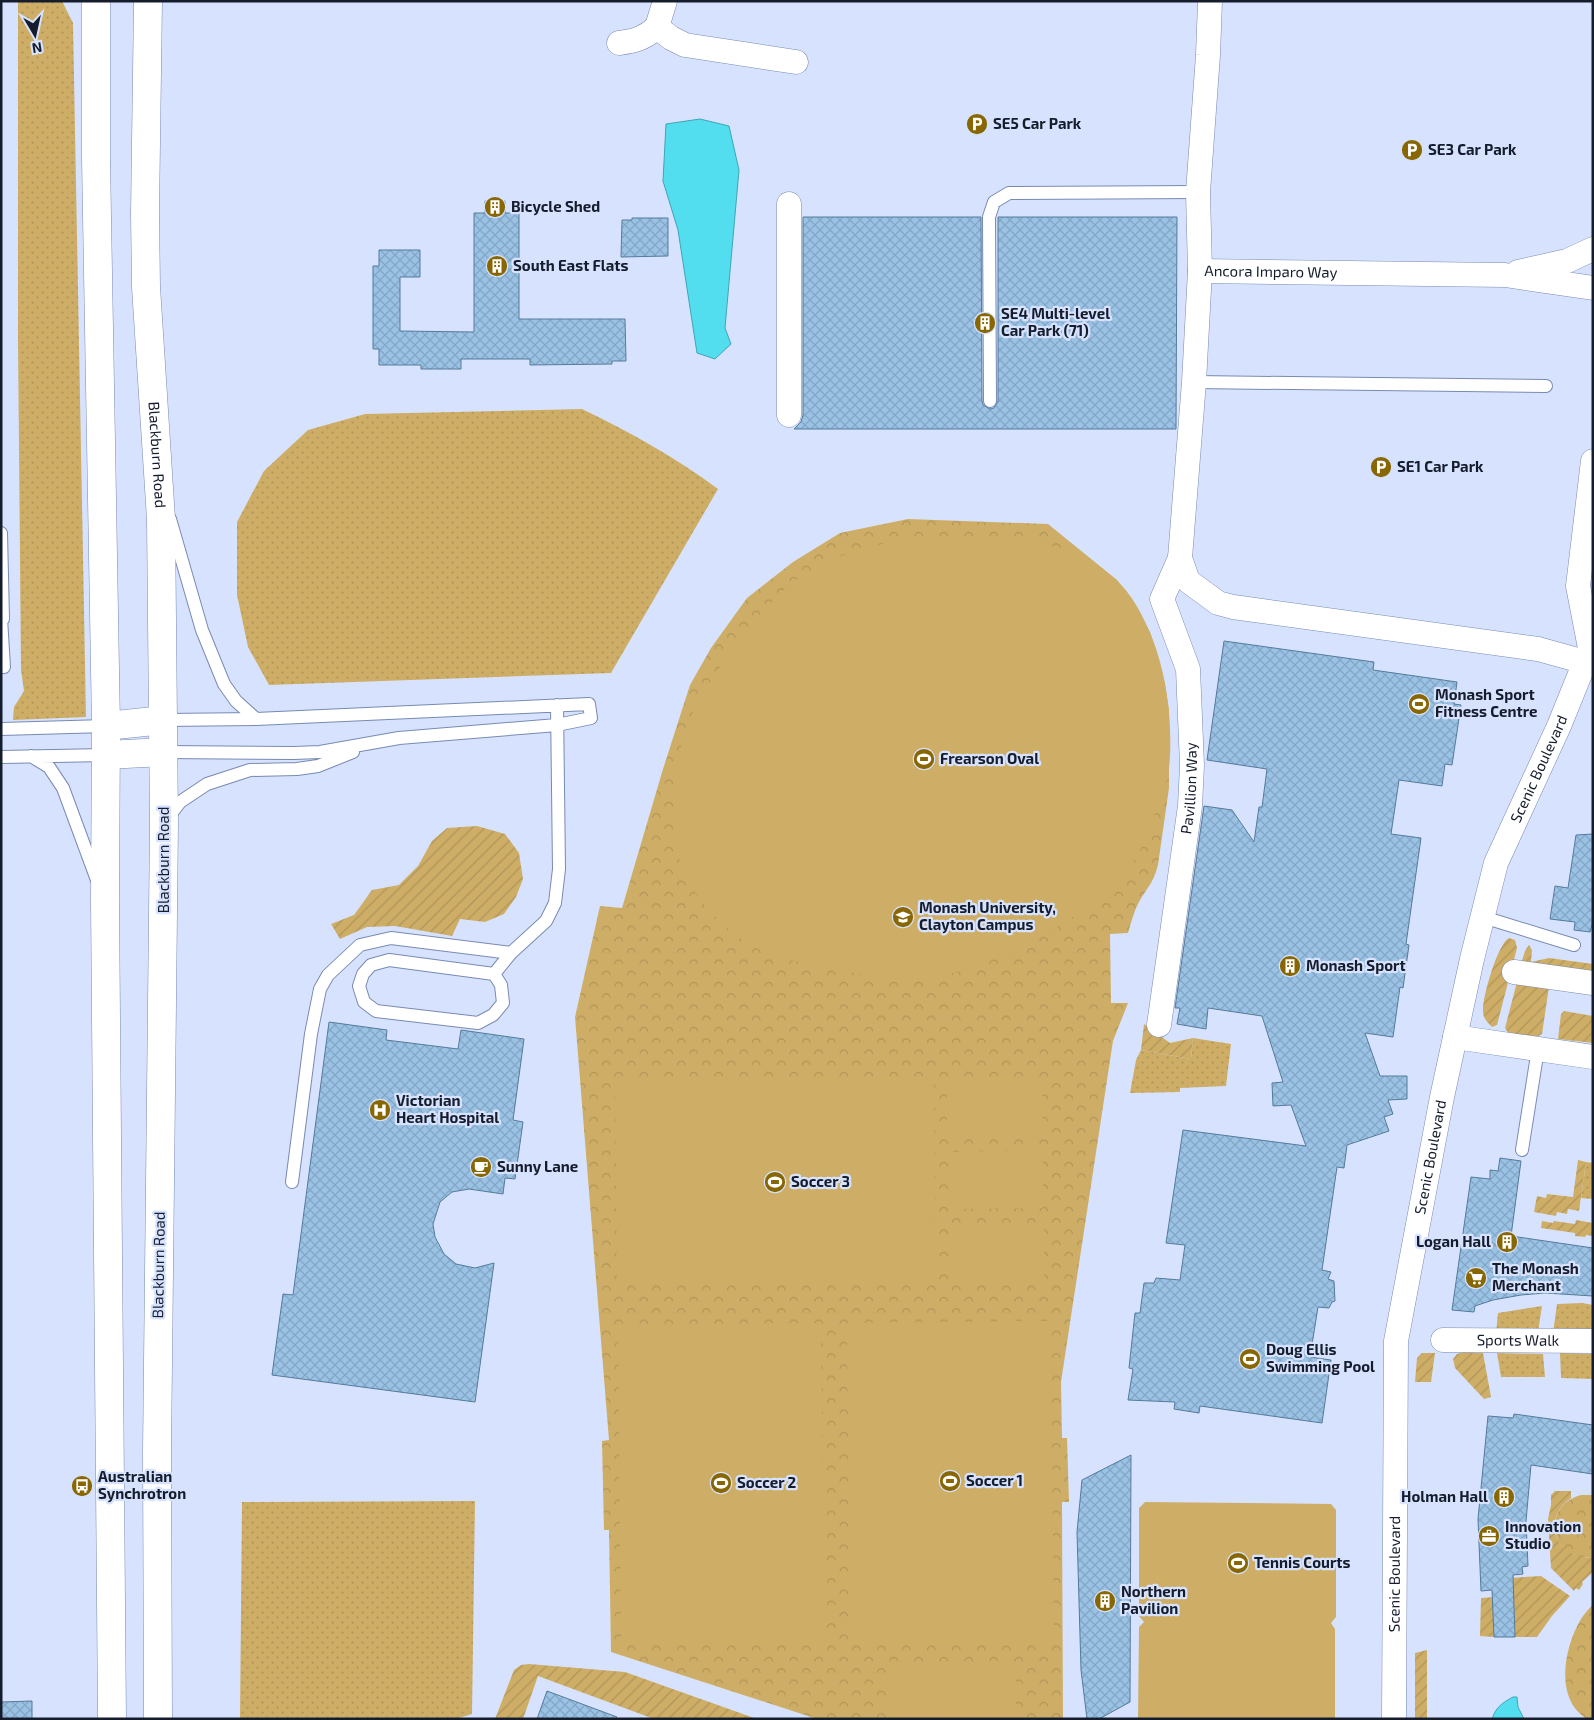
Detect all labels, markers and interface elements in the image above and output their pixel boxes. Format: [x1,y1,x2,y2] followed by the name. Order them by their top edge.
[10,10,60,60] north arrow
[31,39,43,58] text: N
[965,112,989,136] parking icon: SE5 Car Park
[993,114,1082,132] place label: SE5 Car Park
[1400,138,1424,162] parking icon: SE3 Car Park
[1428,140,1517,158] place label: SE3 Car Park
[483,195,507,219] building icon: Bicycle Shed
[511,197,600,216] place label: Bicycle Shed
[485,254,509,278] building icon: South East Flats
[513,256,628,274] place label: South East Flats
[1204,261,1338,281] street label: Ancora Imparo Way
[1001,304,1110,339] place label: SE4 Multi-level Car Park (71)
[973,311,997,335] building icon: SE4 Multi-level Car Park (71)
[145,401,170,508] street label: Blackburn Road
[1369,455,1393,479] parking icon: SE1 Car Park
[1397,457,1484,475] place label: SE1 Car Park
[1435,685,1537,720] place label: Monash Sport Fitness Centre
[1407,692,1431,716] sports icon: Monash Sport Fitness Centre
[1506,712,1571,825] street label: Scenic Boulevard
[1176,742,1200,835] street label: Pavillion Way
[912,747,936,771] sports icon: Frearson Oval
[940,749,1039,767] place label: Frearson Oval
[154,807,172,913] street label: Blackburn Road
[919,898,1056,934] place label: Monash University, Clayton Campus
[891,905,915,929] school or university icon: Monash University, Clayton Campus
[1278,954,1302,978] building icon: Monash Sport
[1306,956,1406,974] place label: Monash Sport
[396,1091,499,1126] place label: Victorian Heart Hospital
[368,1098,392,1122] hospital icon: Victorian Heart Hospital
[1410,1098,1449,1216] street label: Scenic Boulevard
[469,1155,493,1179] cafe icon: Sunny Lane
[497,1157,578,1176] place label: Sunny Lane
[763,1170,787,1194] sports icon: Soccer 3
[791,1172,850,1190] place label: Soccer 3
[148,1211,168,1318] street label: Blackburn Road
[1495,1230,1519,1254] building icon: Logan Hall
[1416,1232,1491,1250] place label: Logan Hall
[1492,1259,1579,1294] place label: The Monash Merchant
[1464,1266,1488,1290] supermarket icon: The Monash Merchant
[1477,1330,1560,1349] street label: Sports Walk
[1266,1340,1375,1375] place label: Doug Ellis Swimming Pool
[1238,1347,1262,1371] sports icon: Doug Ellis Swimming Pool
[98,1467,186,1503] place label: Australian Synchrotron
[938,1469,962,1493] sports icon: Soccer 1
[709,1471,733,1495] sports icon: Soccer 2
[966,1471,1023,1489] place label: Soccer 1
[737,1473,797,1491] place label: Soccer 2
[70,1474,94,1498] bus stop icon: Australian Synchrotron
[1492,1485,1516,1509] building icon: Holman Hall
[1401,1487,1488,1505] place label: Holman Hall
[1384,1516,1403,1632] street label: Scenic Boulevard
[1505,1517,1581,1552] place label: Innovation Studio
[1477,1524,1501,1548] office icon: Innovation Studio
[1226,1551,1250,1575] sports icon: Tennis Courts
[1254,1553,1350,1571] place label: Tennis Courts
[1121,1582,1186,1617] place label: Northern Pavilion
[1093,1589,1117,1613] building icon: Northern Pavilion

